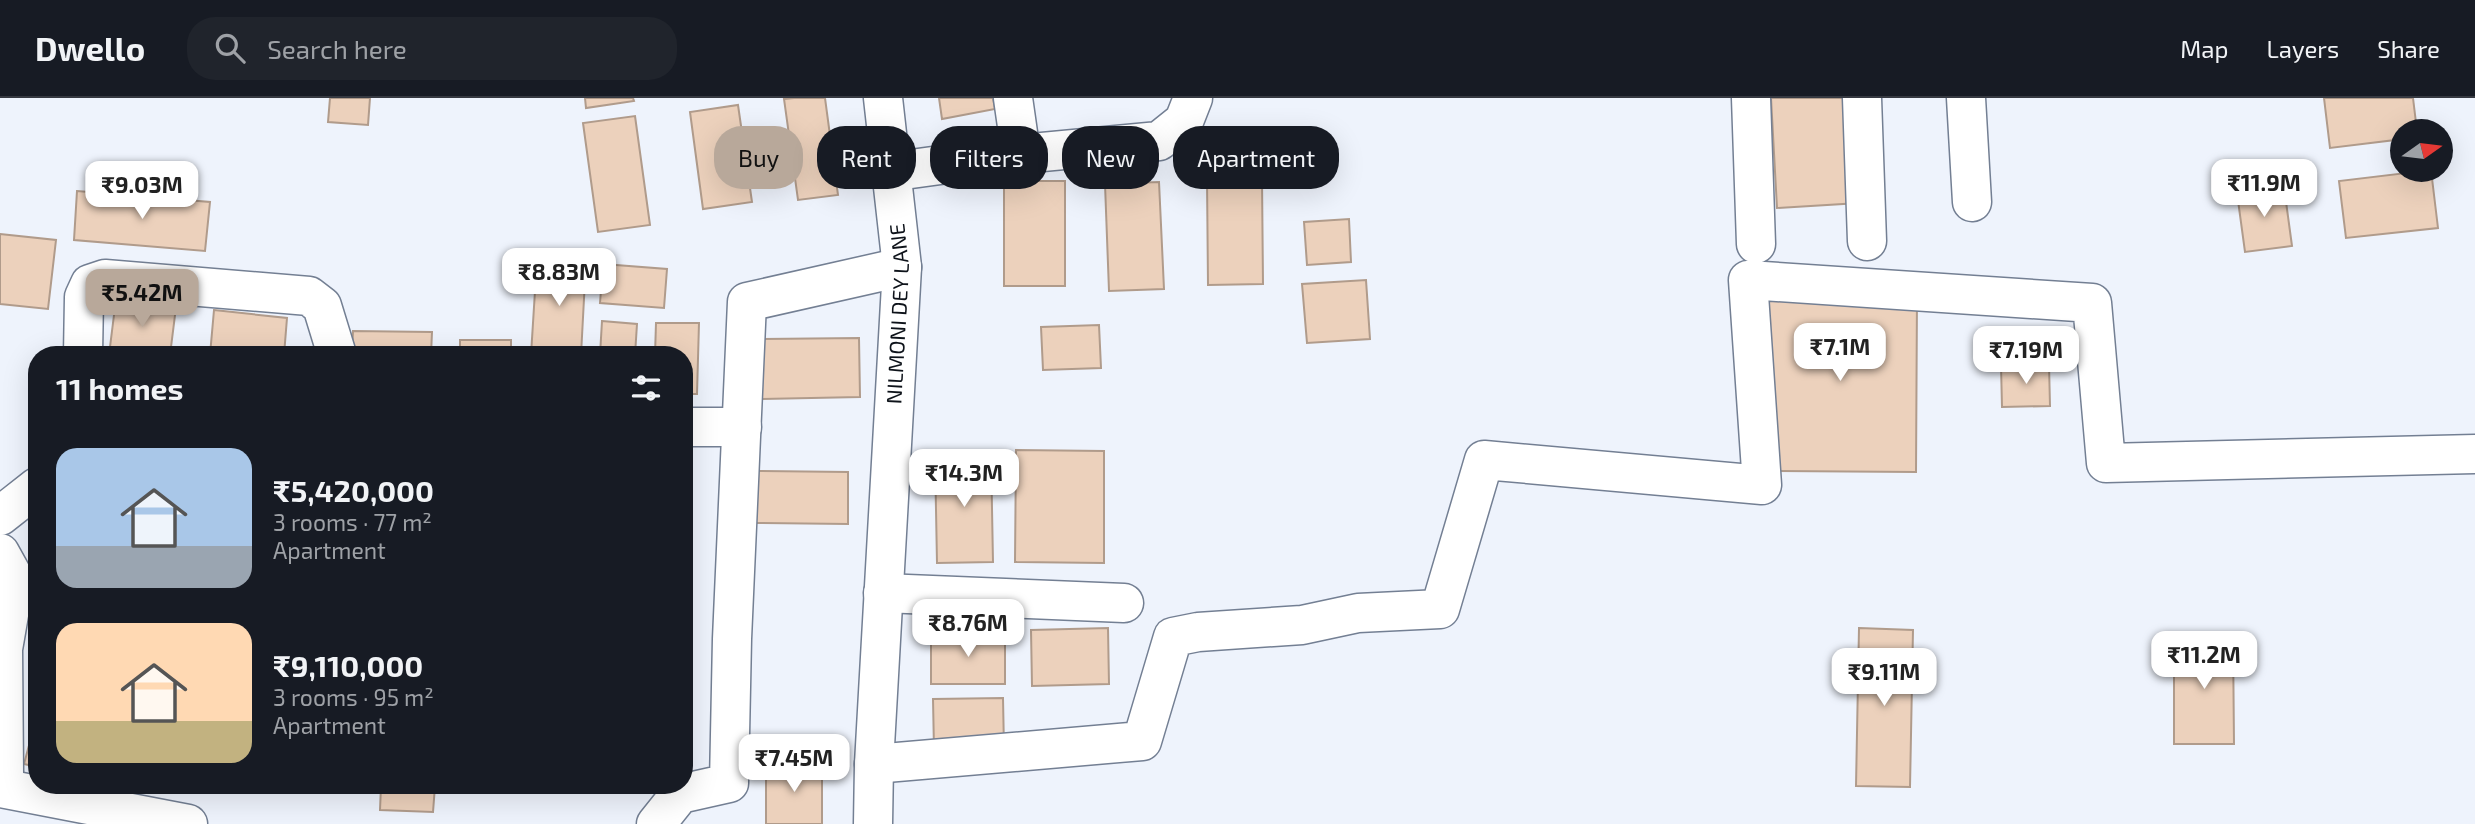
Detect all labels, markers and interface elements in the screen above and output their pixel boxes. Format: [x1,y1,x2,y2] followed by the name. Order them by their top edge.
[187,17,677,80] search box
[35,28,145,68] text: Dwello
[211,29,249,67] icon: search
[267,33,407,64] text: Search here
[2180,34,2228,63] text: Map
[2266,34,2339,63] text: Layers
[2377,34,2440,63] text: Share
[2390,119,2454,182] north arrow
[2390,119,2453,182] map controls
[714,126,803,189] chip: Buy
[817,126,916,189] chip: Rent
[930,126,1048,189] chip: Filters
[1062,126,1159,189] chip: New
[1173,126,1339,189] chip: Apartment
[2207,159,2321,219] pin: ₹11.9M
[85,162,199,221] pin: ₹9.03M
[2227,168,2301,196] text: ₹11.9M
[101,170,183,198] text: ₹9.03M
[880,222,913,405] street label: NILMONI DEY LANE
[502,248,616,308] pin: ₹8.83M
[518,257,600,285] text: ₹8.83M
[85,270,199,329] pin: ₹5.42M
[102,278,182,306] text: ₹5.42M
[1791,324,1889,383] pin: ₹7.1M
[1969,327,2083,386] pin: ₹7.19M
[1810,332,1870,360] text: ₹7.1M
[1989,335,2063,363] text: ₹7.19M
[627,369,665,407] icon: filters
[56,370,183,406] text: 11 homes
[907,450,1021,509] pin: ₹14.3M
[925,458,1003,486] text: ₹14.3M
[273,472,434,508] text: ₹5,420,000
[112,476,196,560] icon: home
[273,508,432,536] text: 3 rooms · 77 m²
[273,536,386,564] text: Apartment
[911,600,1025,659] pin: ₹8.76M
[928,608,1008,636] text: ₹8.76M
[2147,632,2261,691] pin: ₹11.2M
[2167,640,2241,668] text: ₹11.2M
[273,647,423,683] text: ₹9,110,000
[1827,648,1941,708] pin: ₹9.11M
[112,651,196,735] icon: home
[1848,657,1920,685] text: ₹9.11M
[273,683,434,711] text: 3 rooms · 95 m²
[273,711,386,739] text: Apartment
[737,734,851,794] pin: ₹7.45M
[755,743,833,771] text: ₹7.45M

